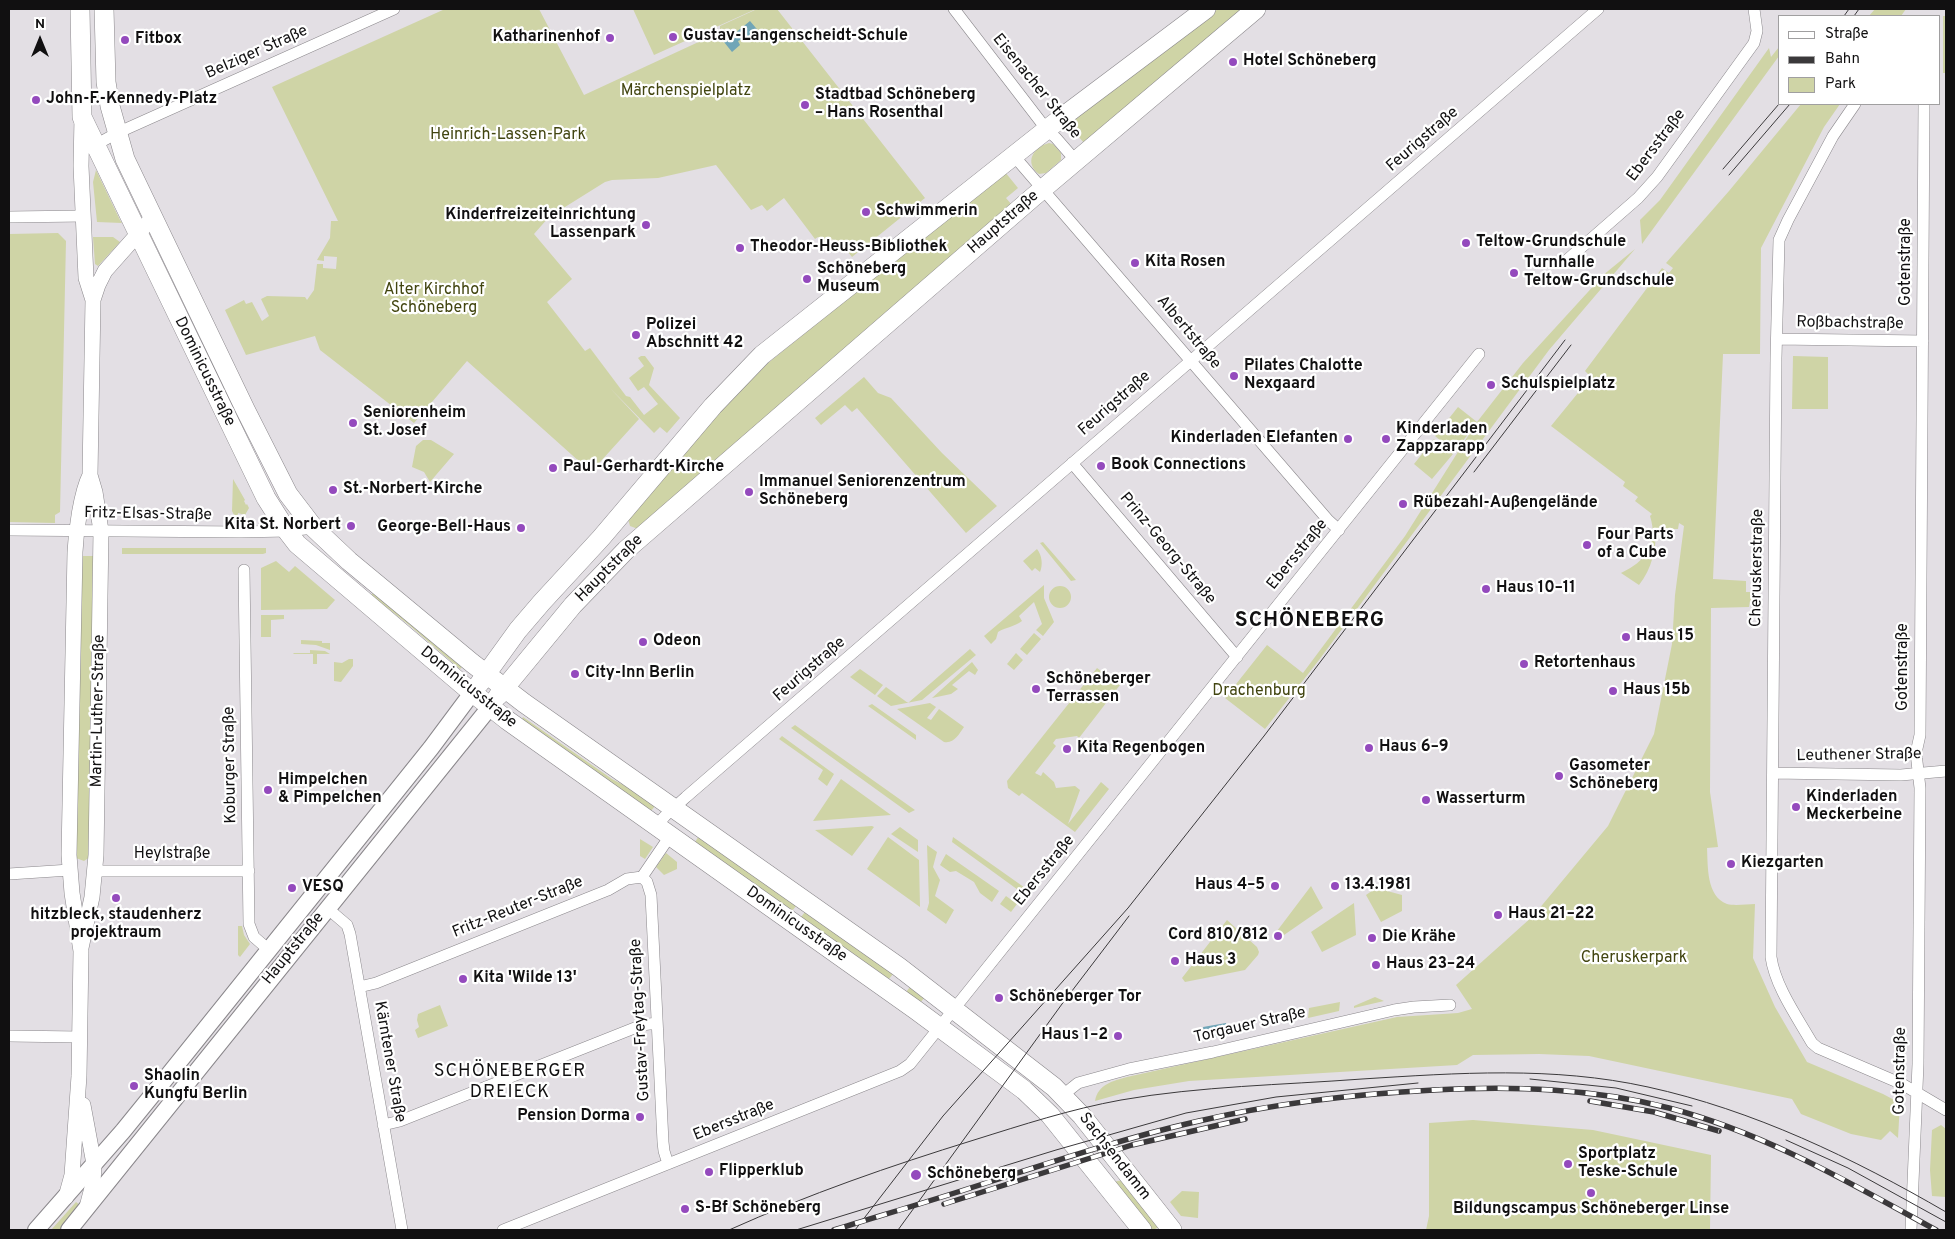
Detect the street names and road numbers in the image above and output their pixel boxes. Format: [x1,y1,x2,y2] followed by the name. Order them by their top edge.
[203,22,311,84] street label: Belziger Straße
[988,30,1084,144] street label: Eisenacher Straße
[1383,104,1463,176] street label: Feurigstraße
[1624,106,1690,186] street label: Ebersstraße
[965,187,1043,259] street label: Hauptstraße
[1897,218,1917,306] street label: Gotenstraße
[1152,292,1224,374] street label: Albertstraße
[1796,313,1904,335] street label: Roßbachstraße
[169,314,239,430] street label: Dominicusstraße
[1075,368,1155,440] street label: Feurigstraße
[1115,489,1219,609] street label: Prinz-Georg-Straße
[84,504,212,526] street label: Fritz-Elsas-Straße
[1747,509,1769,627] street label: Cheruskerstraße
[1264,516,1332,594] street label: Ebersstraße
[572,531,648,607] street label: Hauptstraße
[1894,623,1914,711] street label: Gotenstraße
[88,634,110,788] street label: Martin-Luther-Straße
[770,634,850,706] street label: Feurigstraße
[416,643,520,733] street label: Dominicusstraße
[220,706,242,824] street label: Koburger Straße
[1796,745,1922,767] street label: Leuthener Straße
[1011,832,1079,910] street label: Ebersstraße
[134,845,210,865] street label: Heylstraße
[450,873,586,943] street label: Fritz-Reuter-Straße
[742,883,850,967] street label: Dominicusstraße
[259,909,329,989] street label: Hauptstraße
[627,938,655,1102] street label: Gustav-Freytag-Straße
[369,1000,409,1124] street label: Kärntener Straße
[1192,1004,1308,1048] street label: Torgauer Straße
[1891,1027,1911,1115] street label: Gotenstraße
[691,1096,777,1146] street label: Ebersstraße
[1074,1110,1154,1204] street label: Sachsendamm

